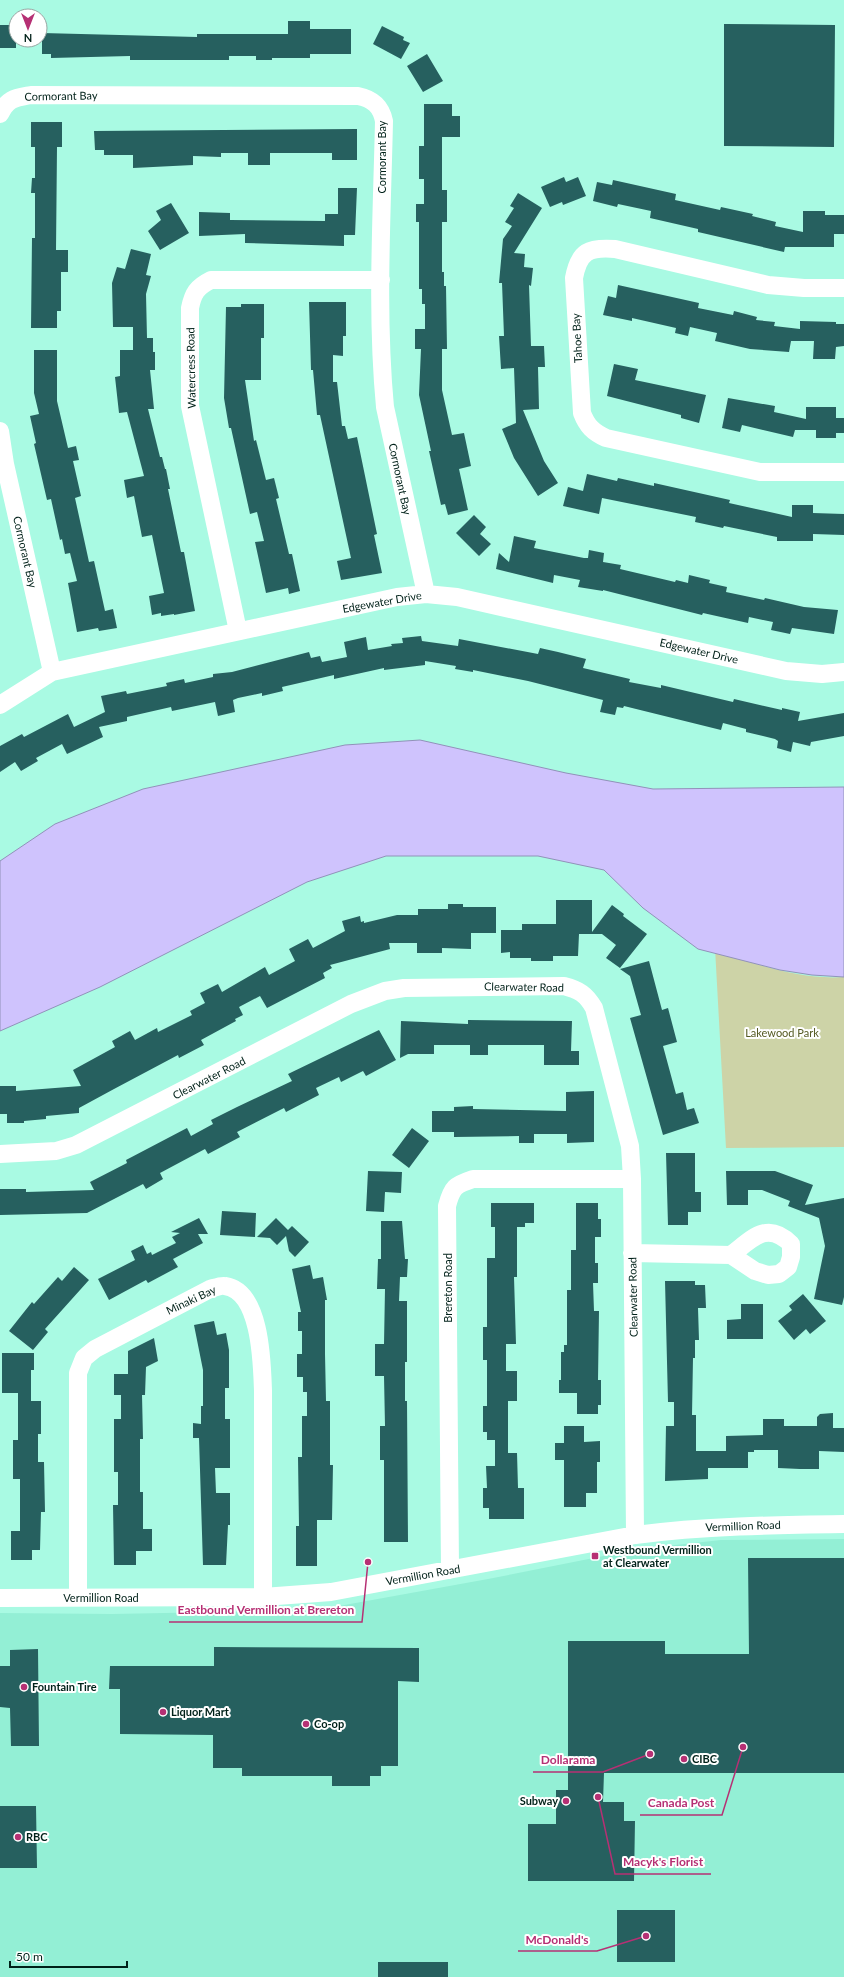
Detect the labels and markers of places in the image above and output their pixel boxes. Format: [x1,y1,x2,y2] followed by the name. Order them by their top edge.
[603,1543,712,1569] place label: Westbound Vermillion at Clearwater
[590,1551,600,1561] marker: Westbound Vermillion at Clearwater
[169,1598,362,1622] callout: Eastbound Vermillion at Brereton
[32,1680,97,1693] place label: Fountain Tire
[19,1682,29,1692] marker: Fountain Tire
[171,1705,230,1718] place label: Liquor Mart
[158,1707,168,1717] marker: Liquor Mart
[314,1717,344,1730] place label: Co-op
[301,1719,311,1729] marker: Co-op
[533,1748,603,1772] callout: Dollarama
[692,1752,718,1765] place label: CIBC
[679,1754,689,1764] marker: CIBC
[640,1791,722,1815] callout: Canada Post
[520,1794,558,1807] place label: Subway
[561,1796,571,1806] marker: Subway
[26,1830,48,1843] place label: RBC
[13,1832,23,1842] marker: RBC
[615,1850,711,1874] callout: Macyk's Florist
[518,1927,597,1951] callout: McDonald's

